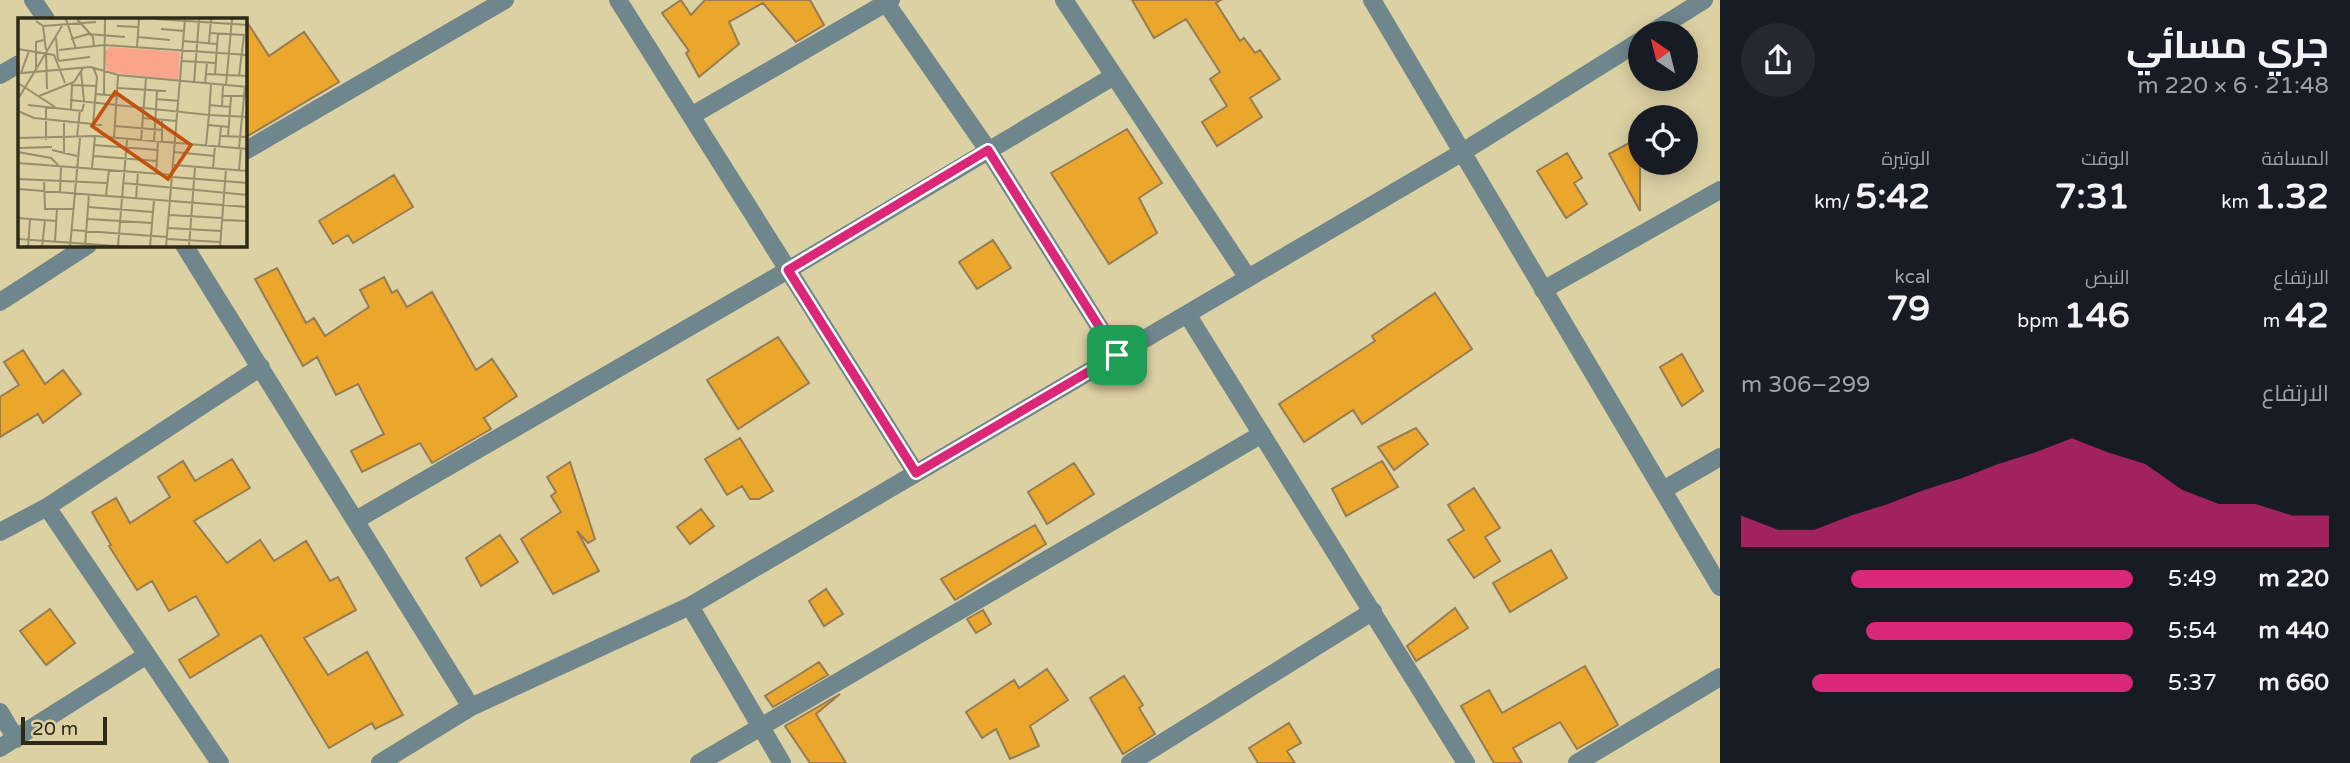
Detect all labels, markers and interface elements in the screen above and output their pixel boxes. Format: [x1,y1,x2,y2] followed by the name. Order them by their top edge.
[18,18,247,247] inset map
[1628,21,1698,91] north arrow
[1628,21,1698,175] map controls
[1741,23,1815,97] button: share
[2126,23,2329,69] text: جري مسائي
[2137,72,2329,100] text: 21:48 · 6 × 220 m
[1628,105,1698,175] button: locate
[1882,148,1930,170] text: الوتيرة
[2081,148,2130,170] text: الوقت
[2261,148,2329,170] text: المسافة
[1855,176,1930,218] text: 5:42
[2055,176,2130,218] text: 7:31
[2254,176,2329,218] text: 1.32
[1814,191,1855,213] text: /km
[2221,191,2254,213] text: km
[1895,266,1930,288] text: kcal
[2085,267,2130,289] text: النبض
[2273,267,2329,289] text: الارتفاع
[1886,288,1930,330] text: 79
[2064,295,2130,337] text: 146
[2285,295,2329,337] text: 42
[2017,310,2064,332] text: bpm
[2263,310,2285,332] text: m
[1087,325,1147,385] pin
[1098,336,1136,374] icon: arrive
[1741,371,1871,399] text: 299–306 m
[2262,380,2329,408] text: الارتفاع
[2168,565,2217,593] text: 5:49
[2259,565,2329,593] text: 220 m
[2168,617,2217,645] text: 5:54
[2259,617,2329,645] text: 440 m
[2168,669,2217,697] text: 5:37
[2259,669,2329,697] text: 660 m
[21,714,107,746] scale bar
[32,718,78,740] text: 20 m

